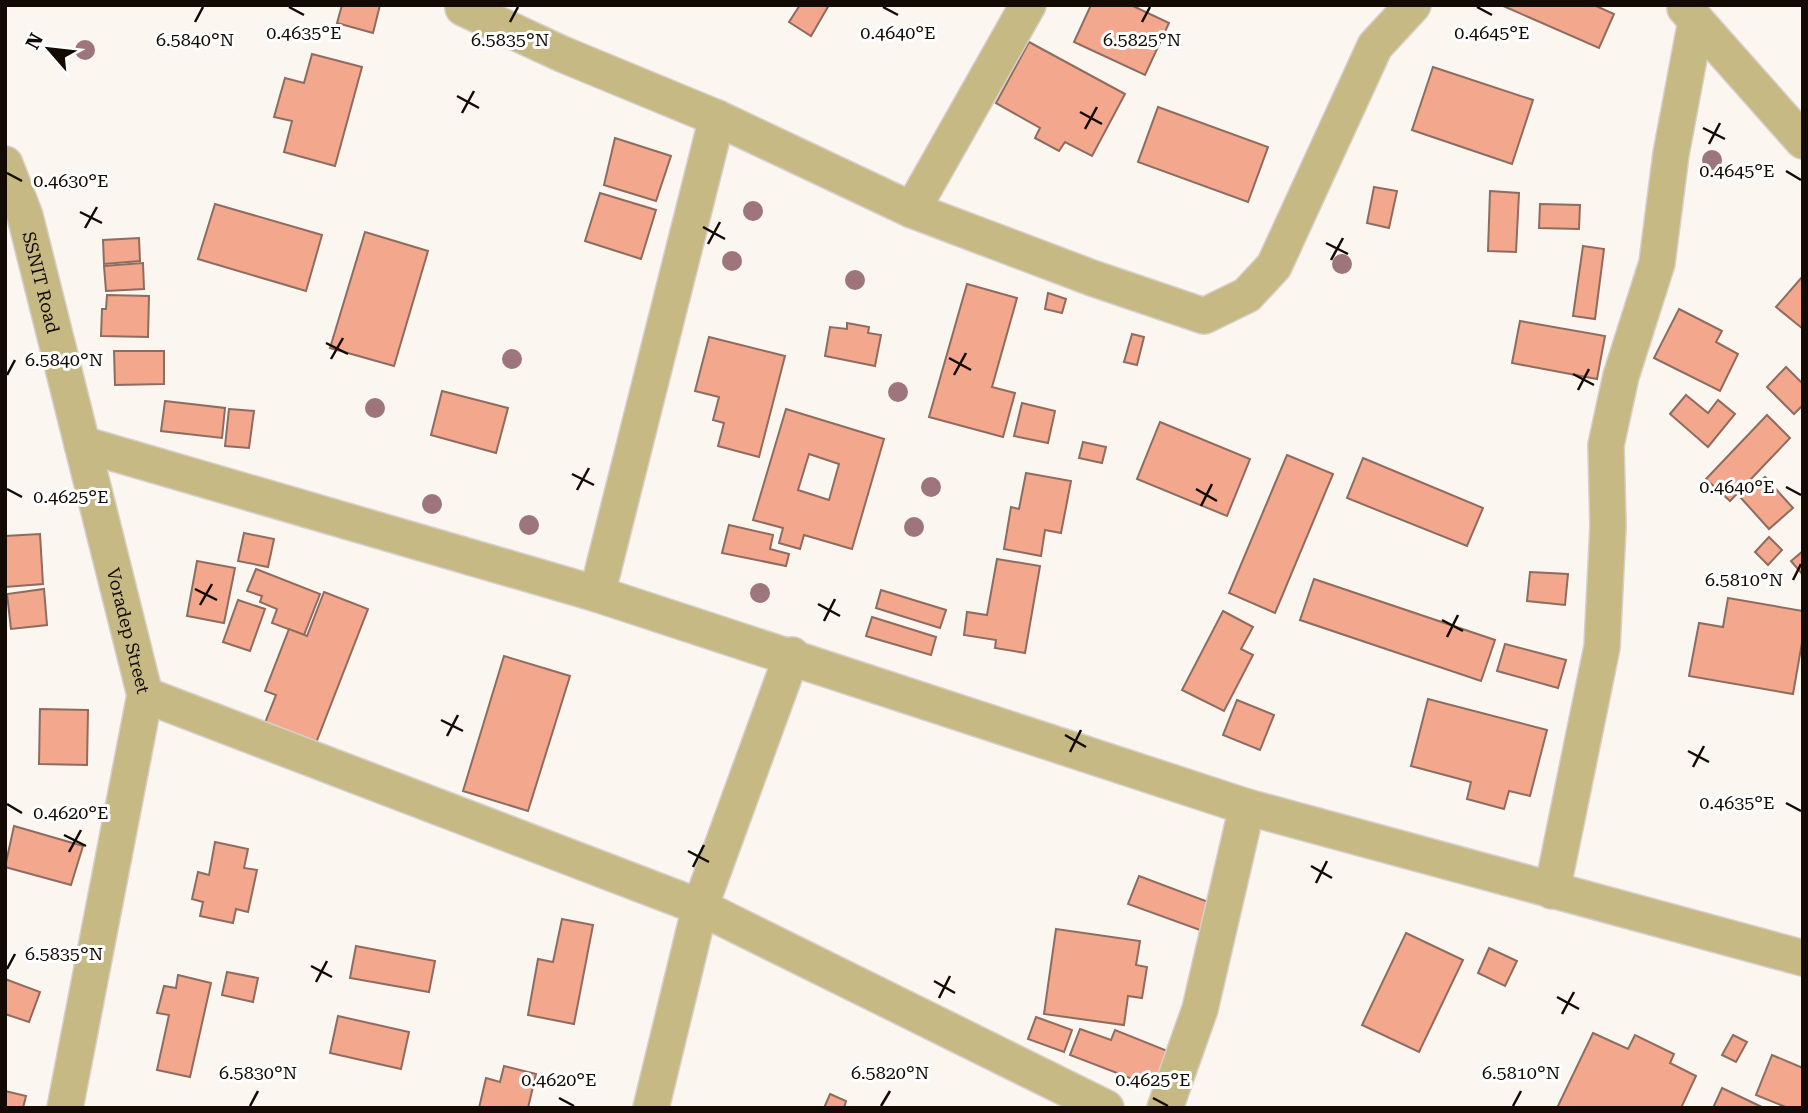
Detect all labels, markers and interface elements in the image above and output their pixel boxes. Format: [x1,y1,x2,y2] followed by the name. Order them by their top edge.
[14,14,84,84] north arrow
[266,22,342,43] text: 0.4635°E
[860,22,936,43] text: 0.4640°E
[1454,22,1530,43] text: 0.4645°E
[21,29,48,53] text: N
[156,29,234,50] text: 6.5840°N
[471,29,549,50] text: 6.5835°N
[1103,29,1181,50] text: 6.5825°N
[1699,160,1775,181] text: 0.4645°E
[33,170,109,191] text: 0.4630°E
[19,229,65,336] street label: SSNIT Road
[25,349,103,370] text: 6.5840°N
[1699,476,1775,497] text: 0.4640°E
[33,486,109,507] text: 0.4625°E
[103,565,155,696] street label: Voradep Street
[1705,569,1783,590] text: 6.5810°N
[1699,792,1775,813] text: 0.4635°E
[33,802,109,823] text: 0.4620°E
[25,943,103,964] text: 6.5835°N
[219,1062,297,1083] text: 6.5830°N
[851,1062,929,1083] text: 6.5820°N
[1482,1062,1560,1083] text: 6.5810°N
[521,1069,597,1090] text: 0.4620°E
[1115,1069,1191,1090] text: 0.4625°E

